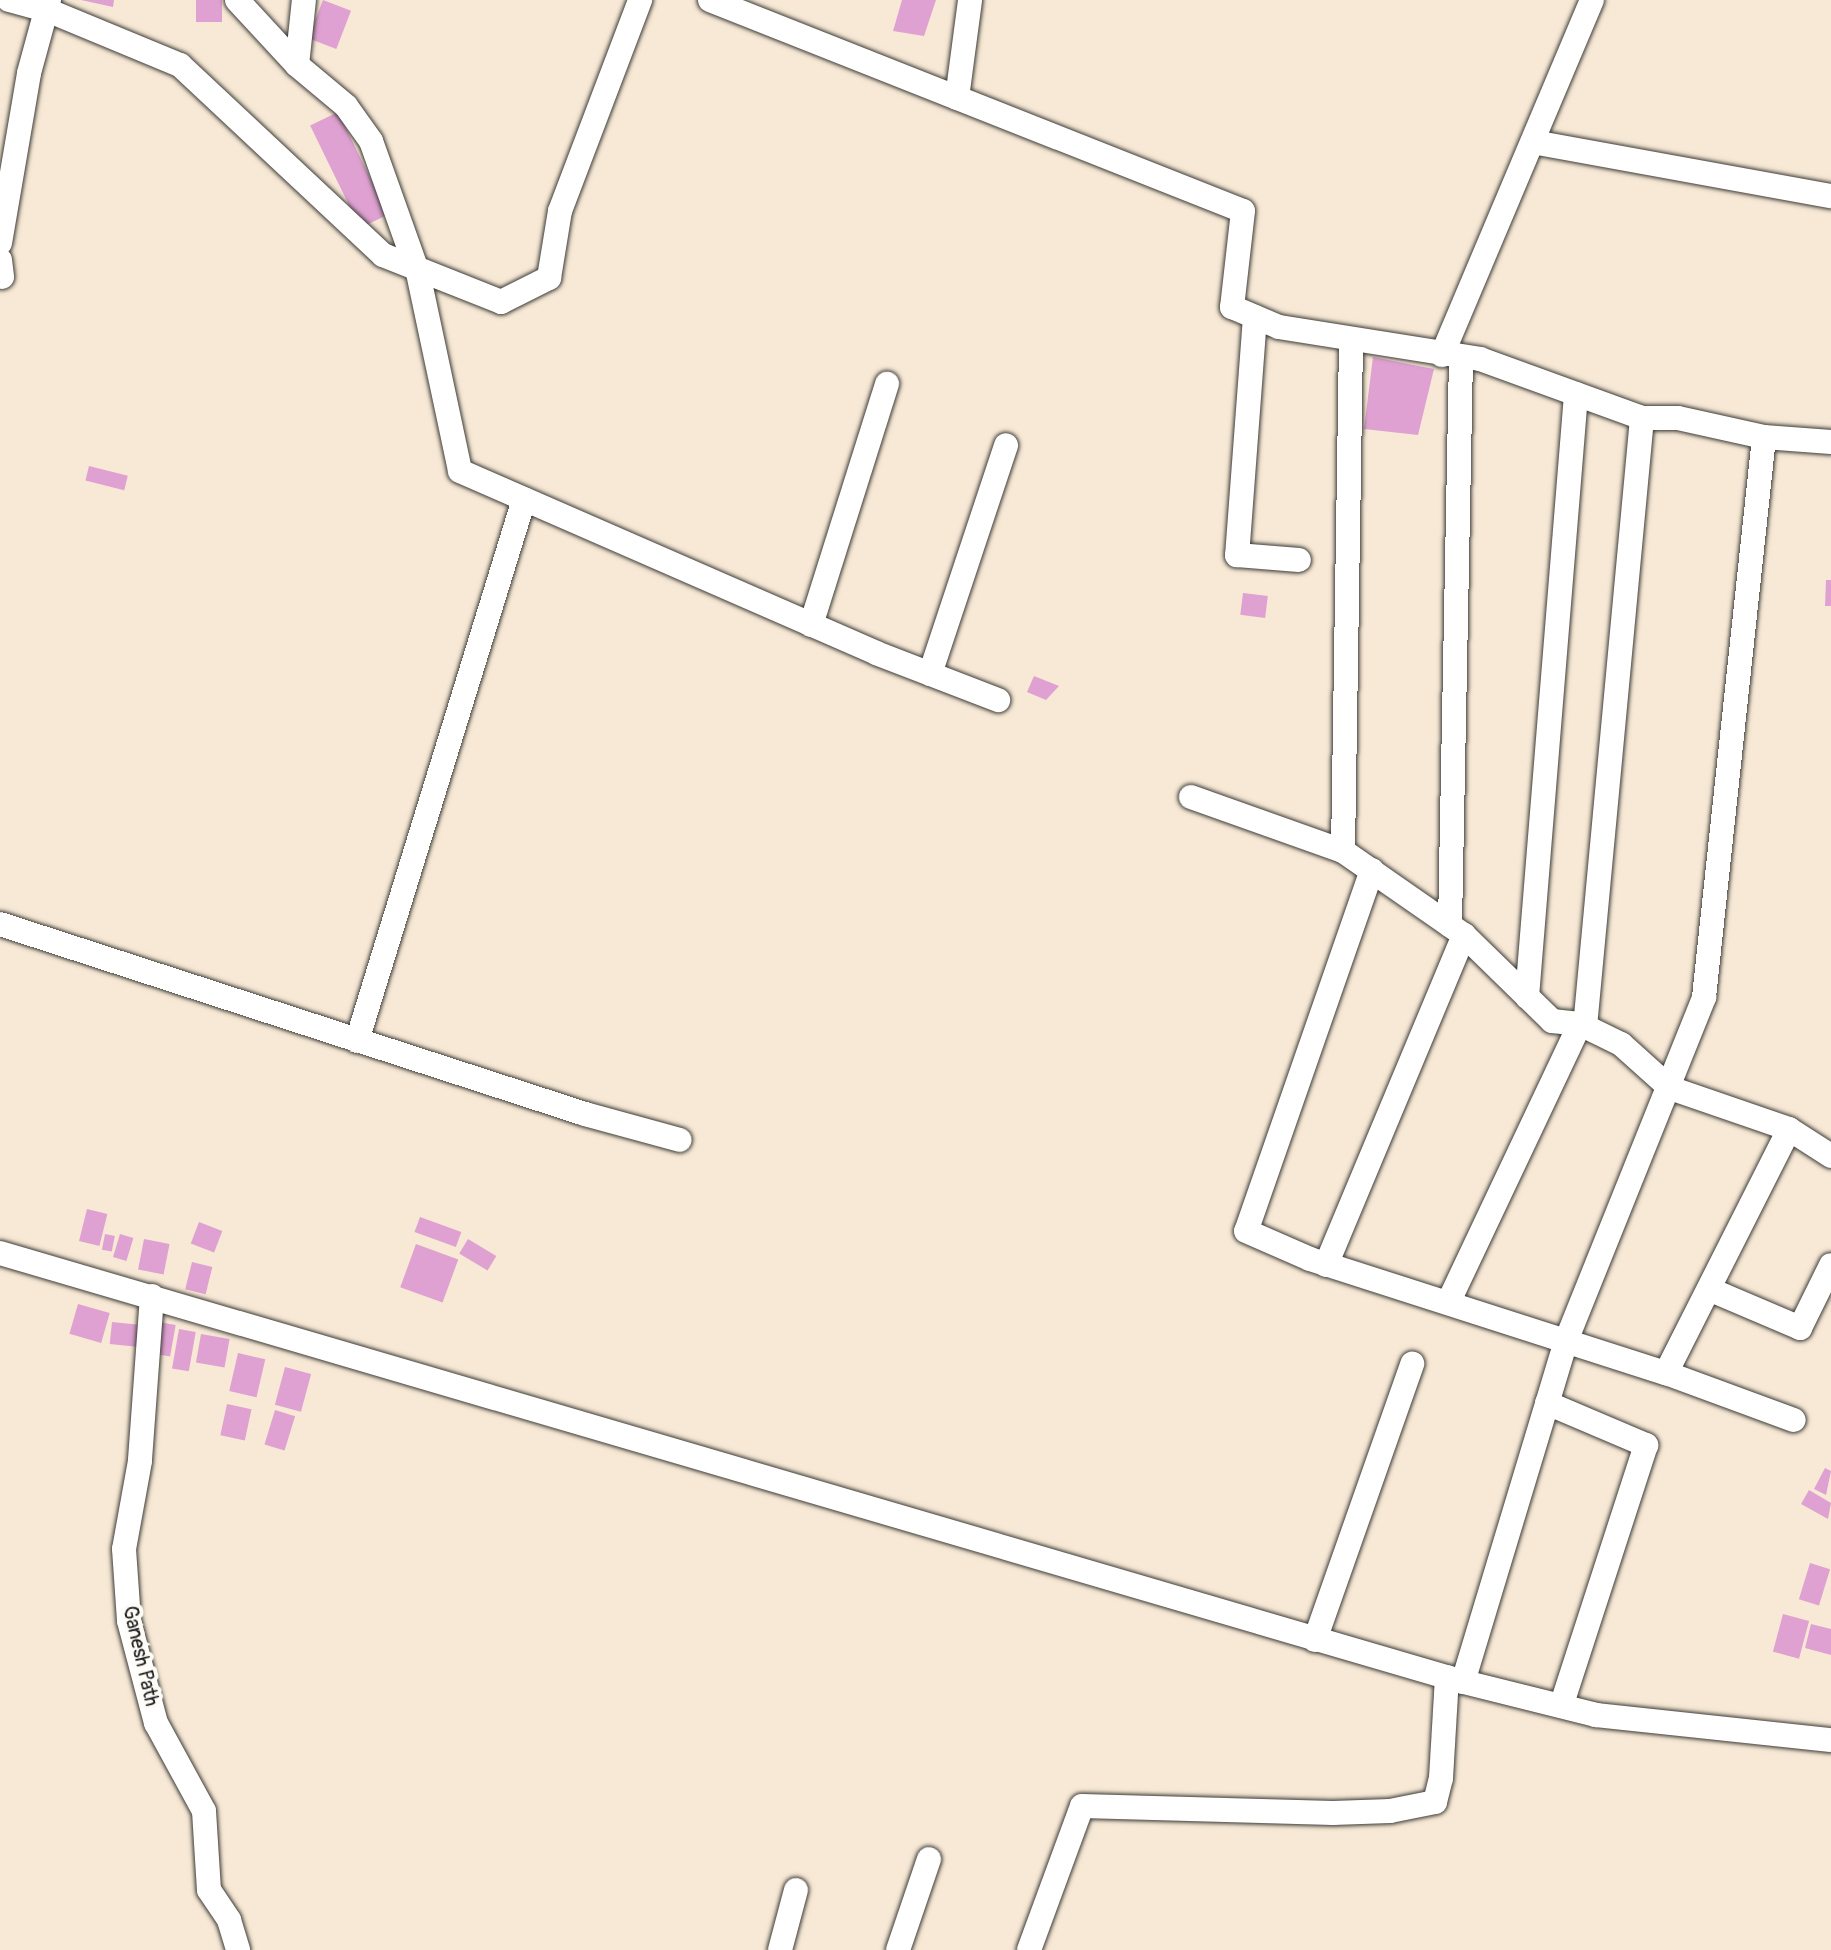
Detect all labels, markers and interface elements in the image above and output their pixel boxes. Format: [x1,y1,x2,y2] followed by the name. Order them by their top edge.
[118,1604,164,1708] street label: Ganesh Path

